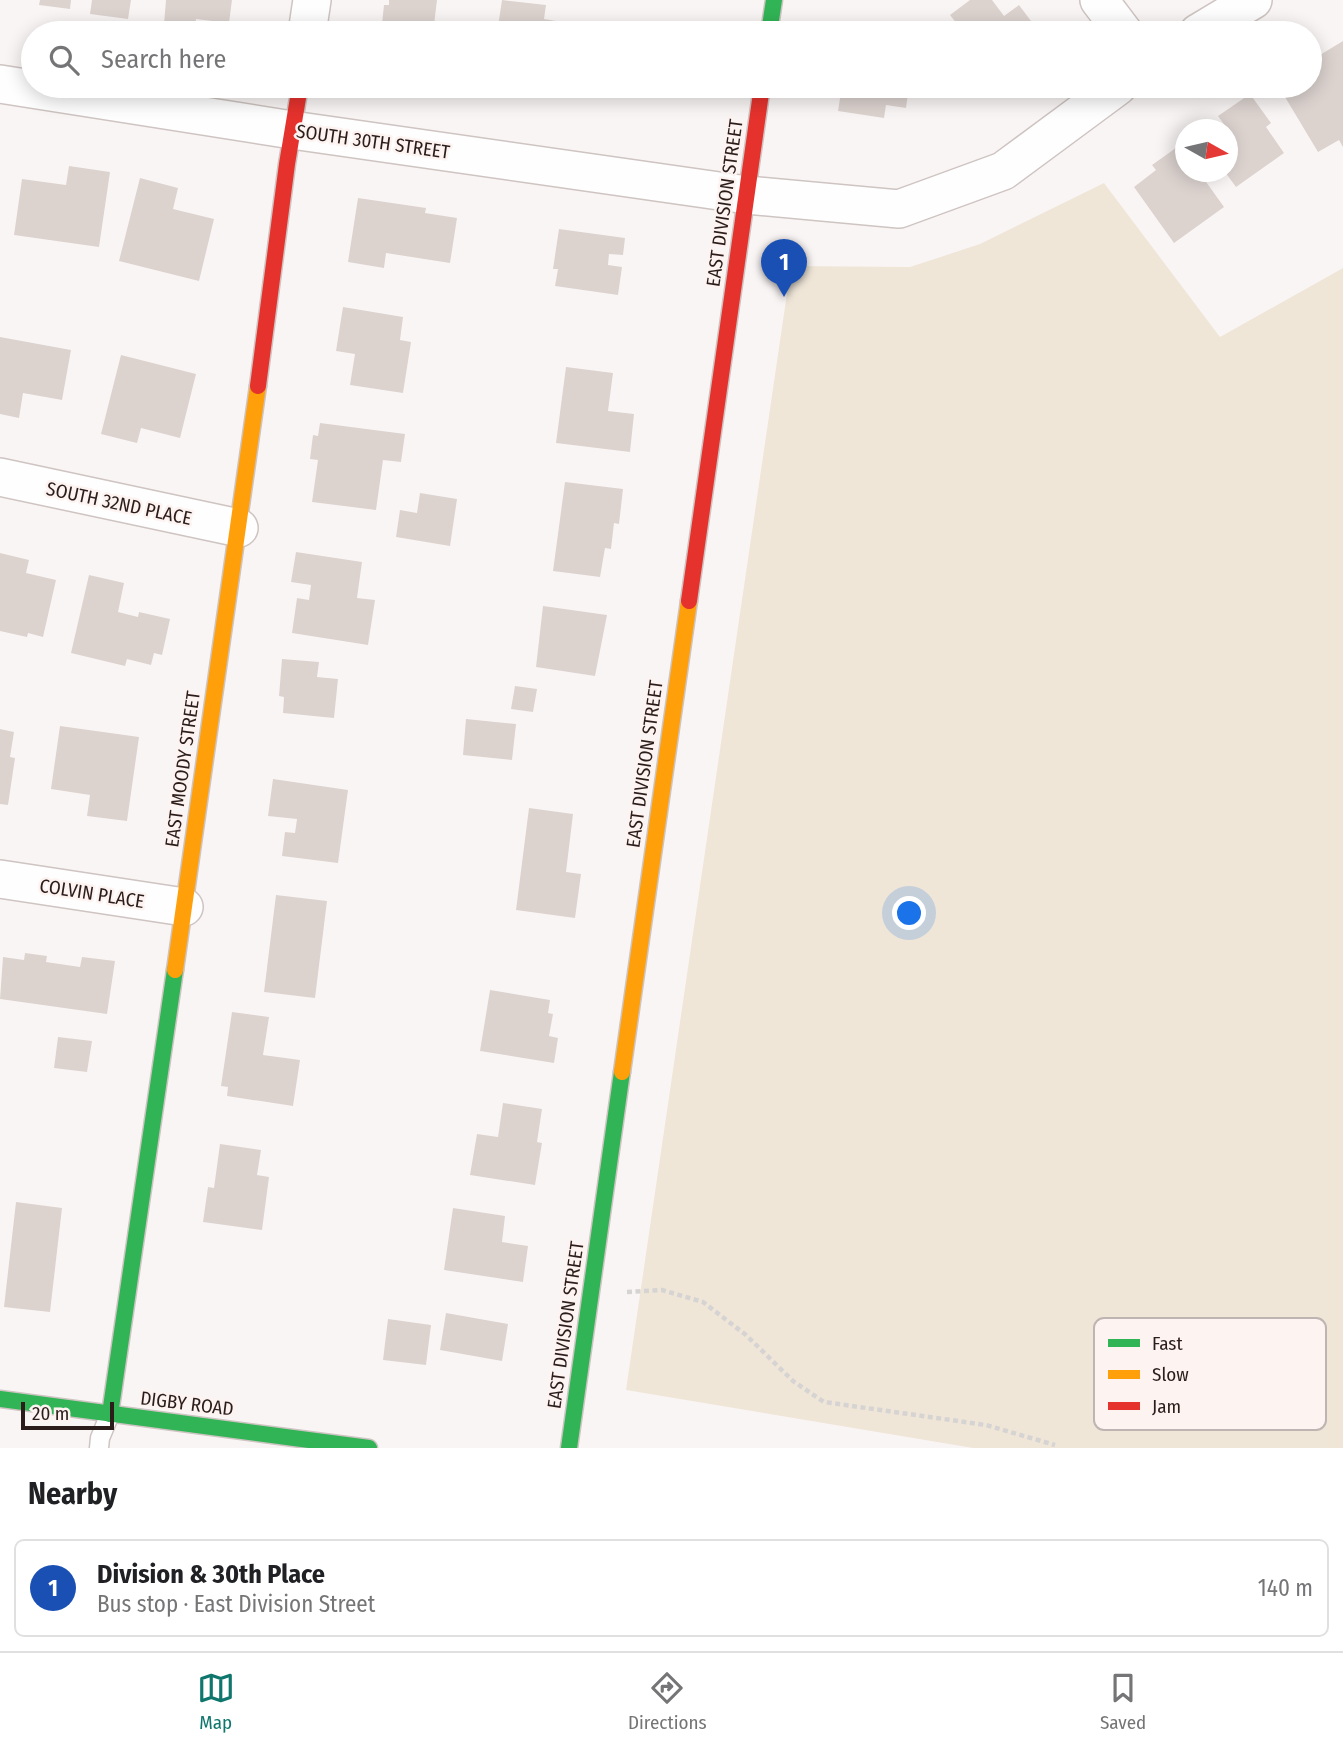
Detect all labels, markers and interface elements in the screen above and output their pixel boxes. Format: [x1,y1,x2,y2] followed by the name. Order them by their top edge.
[21,21,1322,98] search box
[45,41,83,79] icon: search
[101,44,226,75] text: Search here
[701,118,748,288] street label: EAST DIVISION STREET
[295,119,451,164] street label: SOUTH 30TH STREET
[1175,119,1238,182] north arrow
[761,239,807,297] pin: 1
[44,477,194,530] street label: SOUTH 32ND PLACE
[621,679,668,849] street label: EAST DIVISION STREET
[160,689,205,849] street label: EAST MOODY STREET
[38,874,146,913] street label: COLVIN PLACE
[892,896,926,930] your location
[542,1240,589,1410] street label: EAST DIVISION STREET
[1094,1318,1326,1430] legend
[1152,1332,1183,1355] text: Fast
[1152,1363,1189,1386] text: Slow
[139,1386,235,1421] street label: DIGBY ROAD
[1152,1395,1181,1418] text: Jam
[21,1399,114,1431] scale bar
[32,1402,69,1425] text: 20 m
[28,1476,117,1512] text: Nearby
[97,1559,325,1590] text: Division & 30th Place
[48,1574,58,1602] text: 1
[1258,1574,1313,1602] text: 140 m
[97,1590,375,1618] text: Bus stop · East Division Street
[197,1669,235,1734] tab: Map
[628,1669,707,1734] tab: Directions
[1100,1669,1146,1734] tab: Saved

